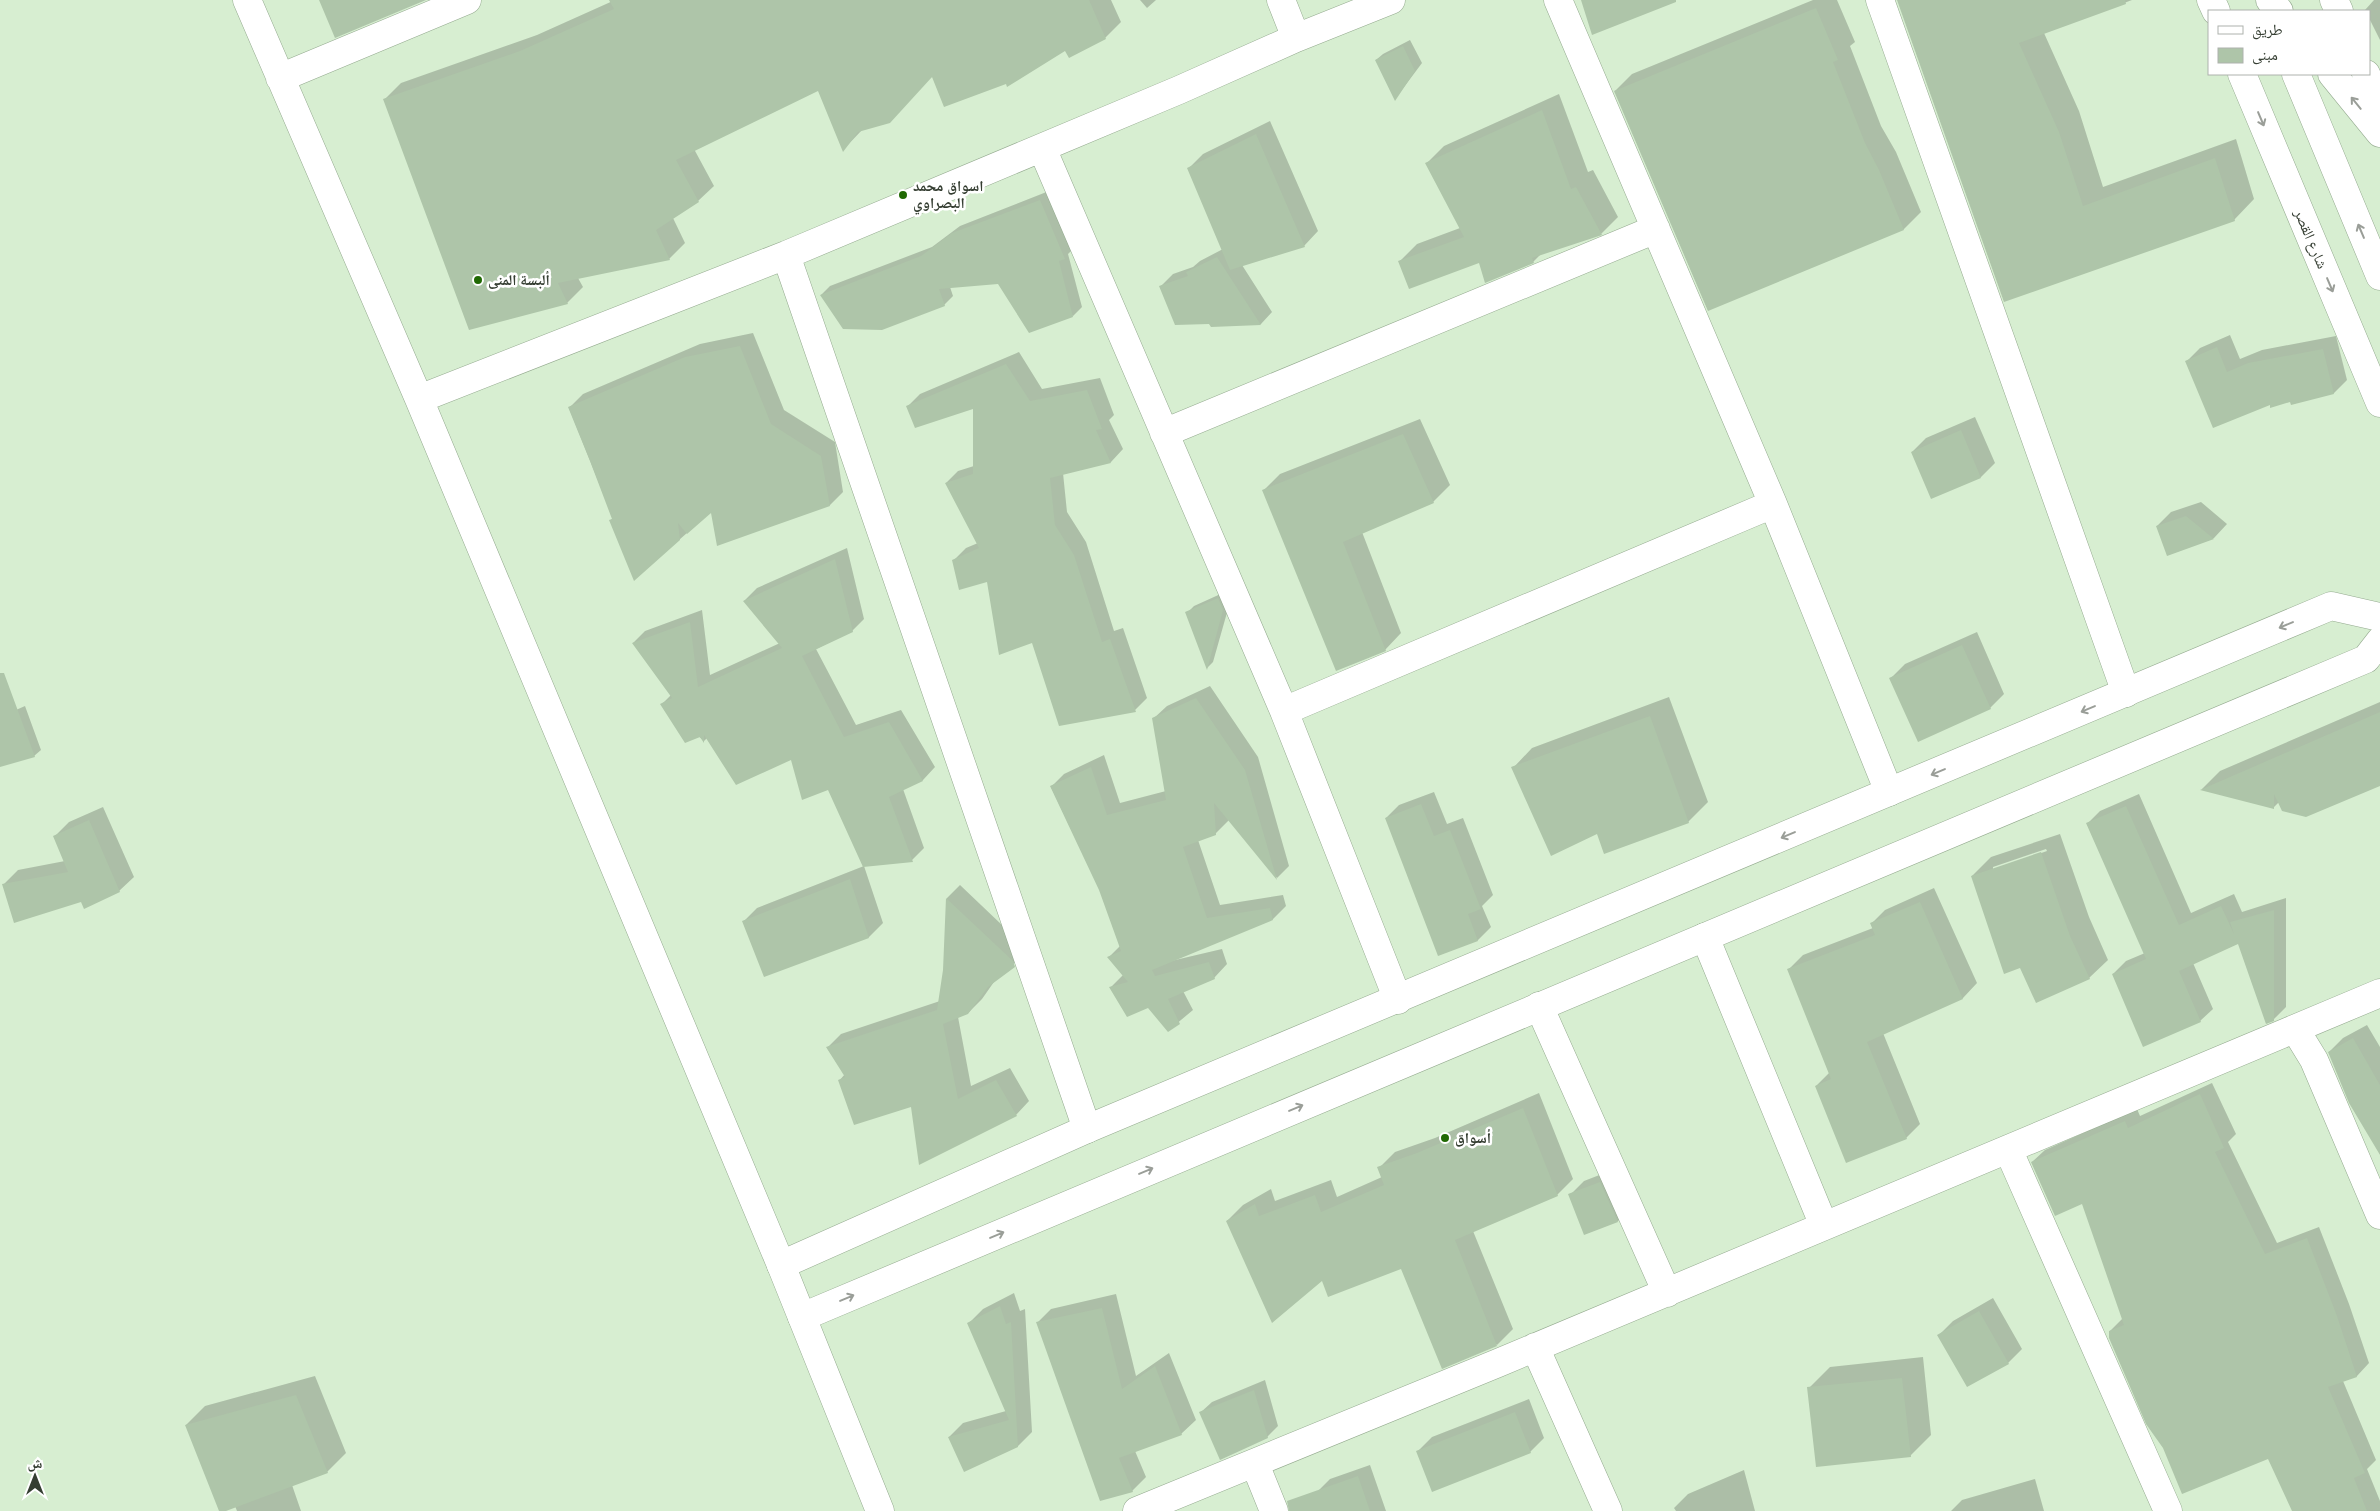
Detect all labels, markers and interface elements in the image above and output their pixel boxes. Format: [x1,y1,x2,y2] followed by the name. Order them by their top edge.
[2208,10,2370,75] legend
[2252,21,2283,40] text: طريق
[2252,46,2278,65] text: مبنى
[2350,97,2361,110] one-way arrow
[2256,111,2266,126] one-way arrow
[913,177,983,215] place label: اسواق محمد البصراوي
[897,189,909,201] marker: اسواق محمد البصراوي
[2289,206,2332,272] street label: شارع القصر
[2356,224,2366,239] one-way arrow
[488,271,550,289] place label: ألبسة المنى
[472,274,484,286] marker: ألبسة المنى
[2326,277,2336,292] one-way arrow
[2279,621,2294,631] one-way arrow
[2081,704,2096,714] one-way arrow
[1931,767,1946,777] one-way arrow
[1781,831,1797,840] one-way arrow
[1288,1103,1303,1113] one-way arrow
[1455,1129,1491,1147] place label: أسواق
[1439,1132,1451,1144] marker: أسواق
[1138,1166,1153,1176] one-way arrow
[989,1229,1004,1239] one-way arrow
[839,1293,854,1302] one-way arrow
[10,1451,60,1501] north arrow
[28,1455,43,1472] text: ش

